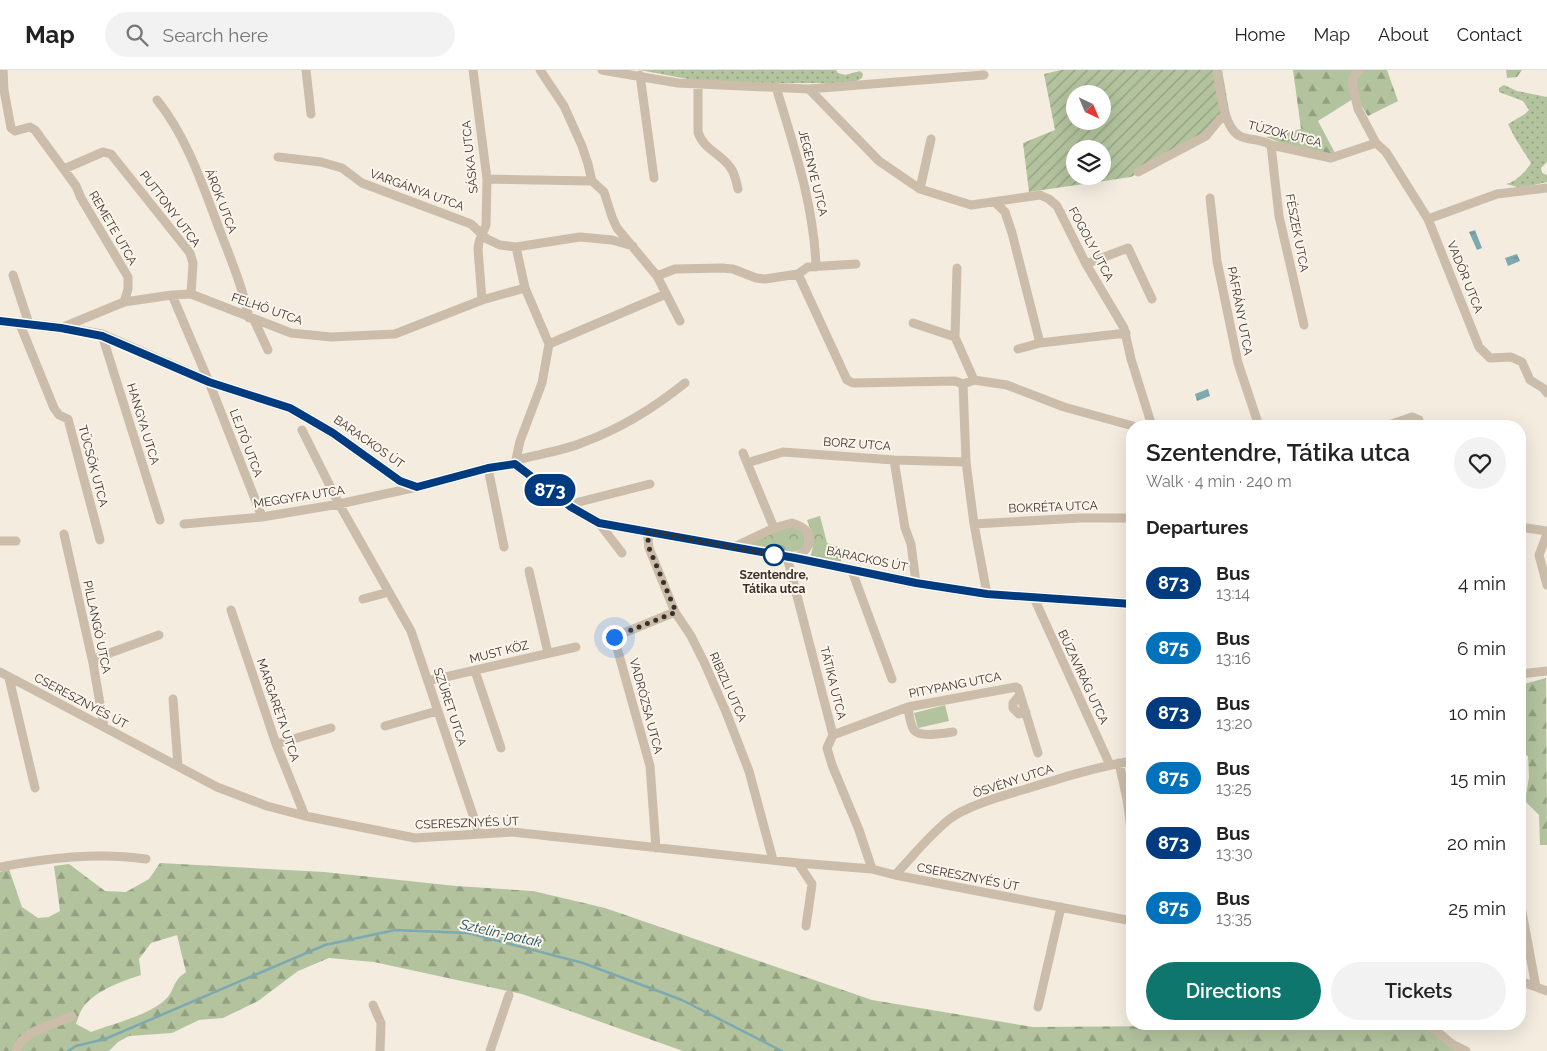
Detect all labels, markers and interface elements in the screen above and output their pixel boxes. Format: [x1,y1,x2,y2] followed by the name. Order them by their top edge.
[105,12,455,57] search box
[25,20,75,49] text: Map
[123,21,151,49] icon: search
[163,24,268,46] text: Search here
[1234,24,1285,45] text: Home
[1313,24,1350,45] text: Map
[1378,24,1429,45] text: About
[1457,24,1522,45] text: Contact
[1066,85,1111,130] north arrow
[1066,85,1111,185] map controls
[1247,118,1323,150] street label: TÚZOK UTCA
[459,120,481,194] street label: SÁSKA UTCA
[795,128,831,218] street label: JEGENYE UTCA
[1066,140,1111,185] button: layers
[368,166,466,214] street label: VARGÁNYA UTCA
[202,167,240,235] street label: ÁROK UTCA
[137,168,203,250] street label: PUTTONY UTCA
[86,189,140,267] street label: REMETE UTCA
[1283,193,1311,273] street label: FÉSZEK UTCA
[1066,205,1116,283] street label: FOGOLY UTCA
[1444,239,1486,315] street label: VADŐR UTCA
[1225,265,1255,357] street label: PÁFRÁNY UTCA
[229,290,305,328] street label: FELHŐ UTCA
[124,382,162,466] street label: HANGYA UTCA
[227,407,265,479] street label: LEJTŐ UTCA
[331,413,407,472] street label: BARACKOS ÚT
[75,424,111,508] street label: TÜCSÖK UTCA
[823,435,891,453] street label: BORZ UTCA
[1454,437,1506,489] button: heart
[1146,438,1410,467] text: Szentendre, Tátika utca
[1146,472,1292,491] text: Walk · 4 min · 240 m
[521,474,579,506] line badge: 873
[534,479,566,500] text: 873
[253,483,345,511] street label: MEGGYFA UTCA
[1008,498,1098,516] street label: BOKRÉTA UTCA
[1146,516,1248,538] text: Departures
[763,544,785,566] marker: Szentendre, Tátika utca
[825,544,910,575] street label: BARACKOS ÚT
[1216,562,1250,584] text: Bus
[740,568,809,596] place label: Szentendre, Tátika utca
[1158,572,1189,593] text: 873
[1458,572,1506,594] text: 4 min
[80,579,114,675] street label: PILLANGÓ UTCA
[1216,584,1250,603] text: 13:14
[602,625,627,650] your location
[1216,627,1250,649] text: Bus
[1055,628,1111,726] street label: BÚZAVIRÁG UTCA
[1158,637,1189,658] text: 875
[1457,637,1506,659] text: 6 min
[468,638,530,666] street label: MUST KÖZ
[817,645,849,721] street label: TÁTIKA UTCA
[1216,649,1251,668] text: 13:16
[706,650,750,724] street label: RIBIZLI UTCA
[254,657,302,763] street label: MARGARÉTA UTCA
[626,657,666,755] street label: VADRÓZSA UTCA
[431,666,469,748] street label: SZÜRET UTCA
[908,669,1002,701] street label: PITYPANG UTCA
[32,670,131,732] street label: CSERESZNYÉS ÚT
[1216,692,1250,714] text: Bus
[1158,702,1189,723] text: 873
[1449,702,1506,724] text: 10 min
[1216,714,1253,733] text: 13:20
[1216,757,1250,779] text: Bus
[971,761,1055,801] street label: ÖSVÉNY UTCA
[1158,767,1189,788] text: 875
[1450,767,1506,789] text: 15 min
[1216,779,1251,798] text: 13:25
[415,814,520,832] street label: CSERESZNYÉS ÚT
[1216,822,1250,844] text: Bus
[1158,832,1189,853] text: 873
[1447,832,1506,854] text: 20 min
[1216,844,1253,863] text: 13:30
[916,860,1021,894] street label: CSERESZNYÉS ÚT
[1216,887,1250,909] text: Bus
[1158,897,1189,918] text: 875
[1448,897,1506,919] text: 25 min
[1216,909,1252,928] text: 13:35
[457,916,544,950] water label: Sztelin-patak
[1146,962,1321,1020] button: Directions
[1331,962,1506,1020] button: Tickets

